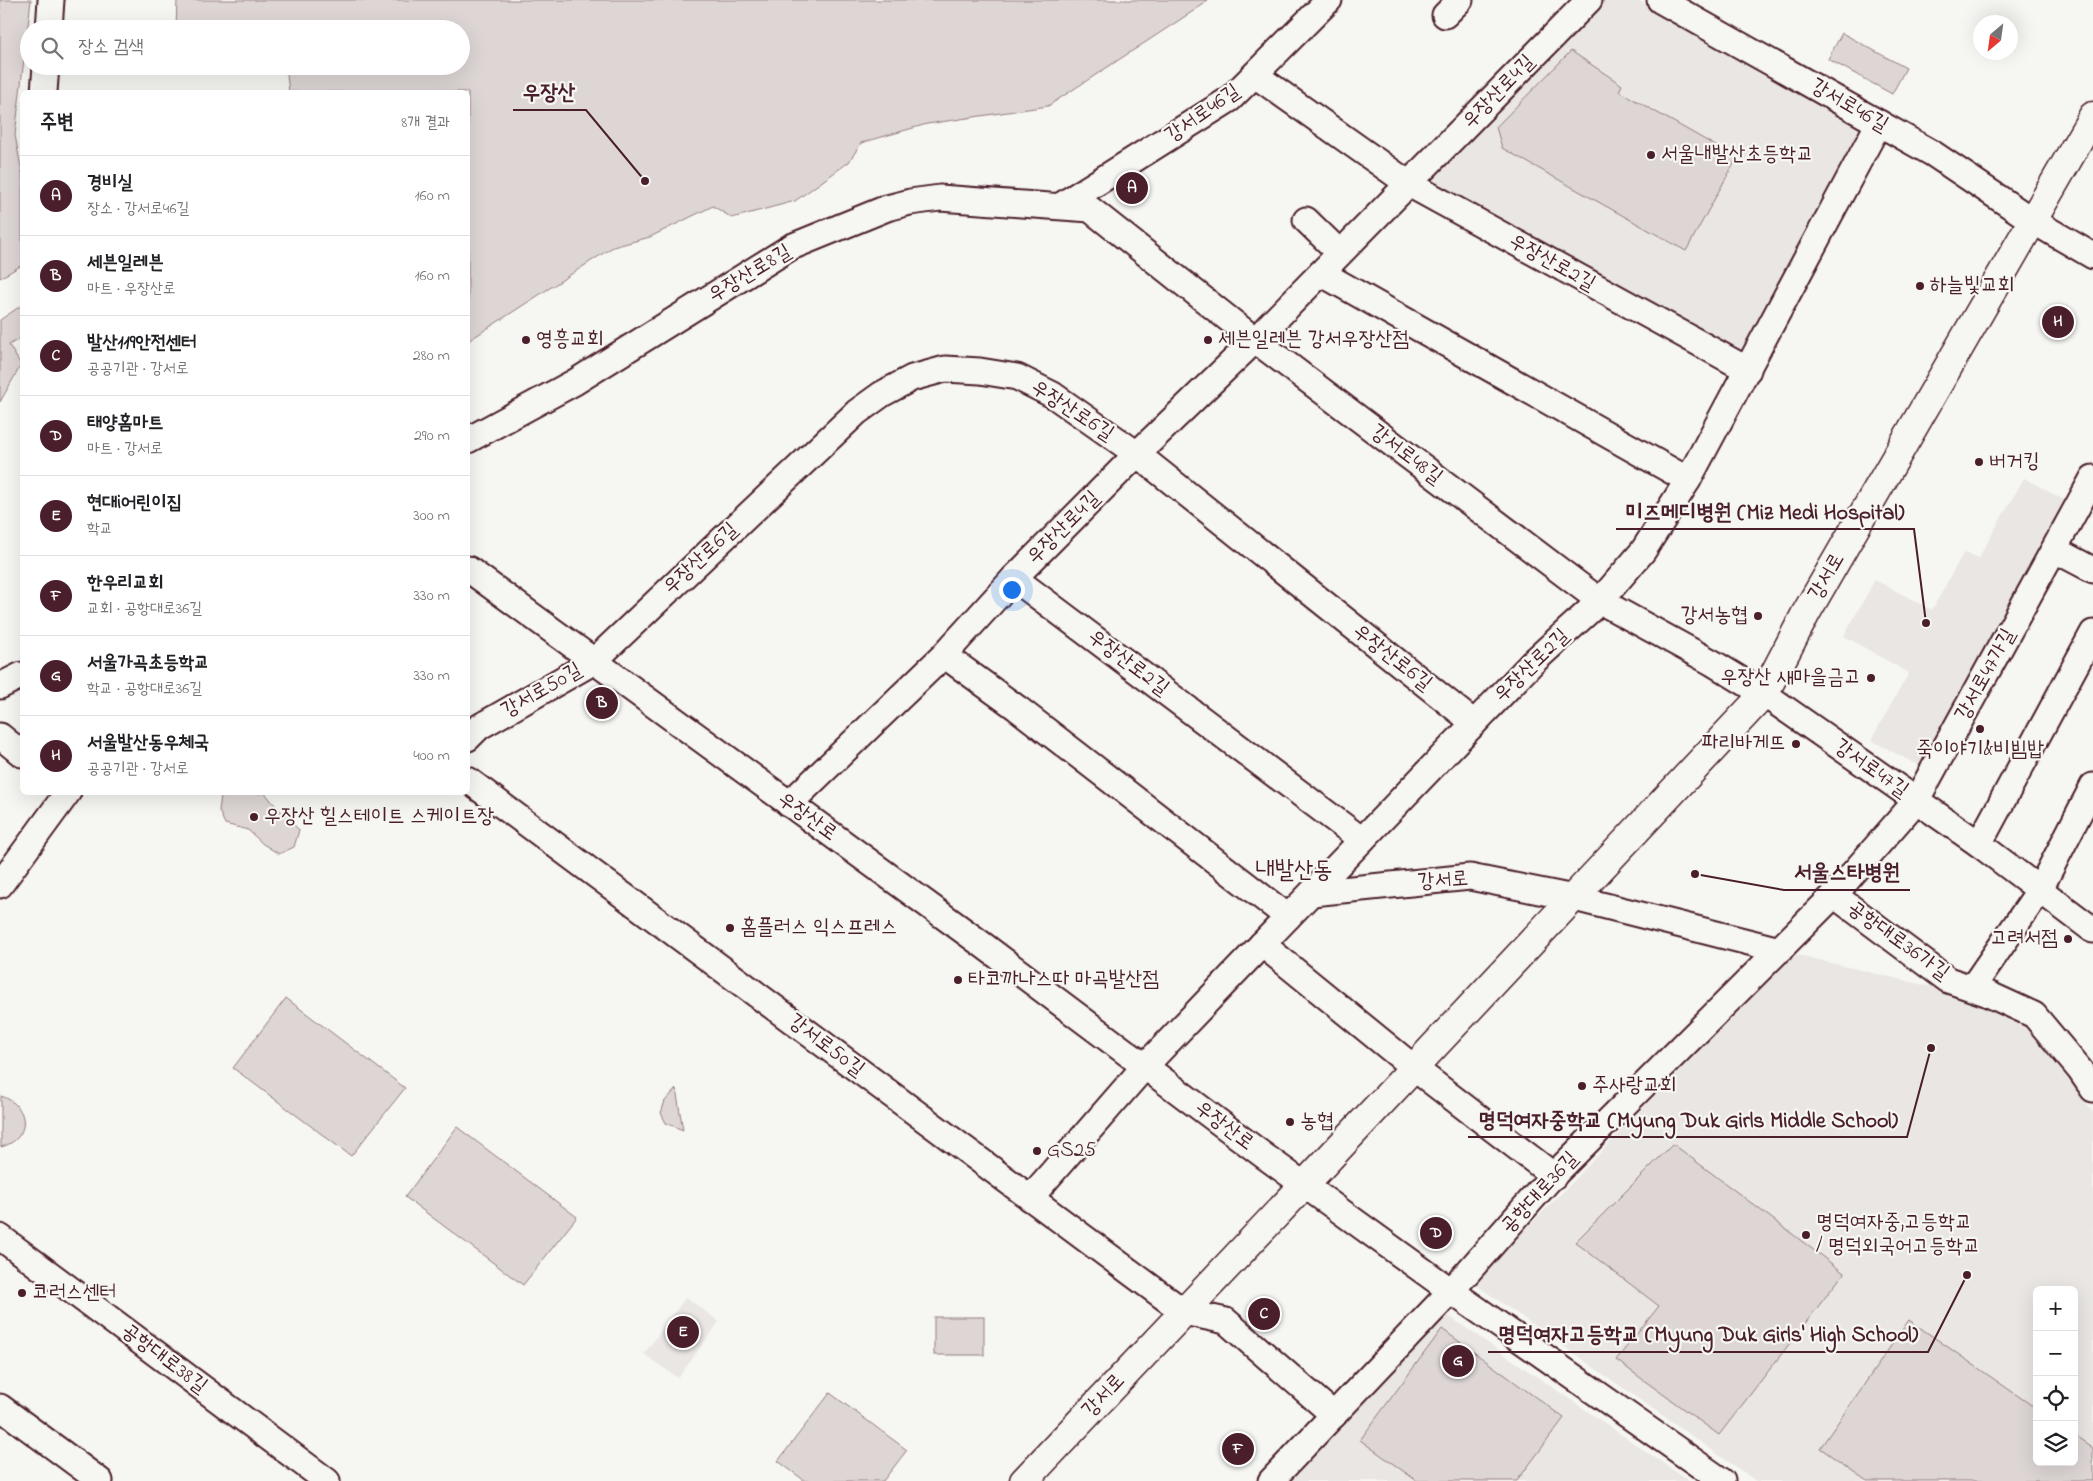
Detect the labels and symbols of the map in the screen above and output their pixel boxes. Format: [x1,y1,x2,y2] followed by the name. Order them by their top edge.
[1973,15,2018,60] north arrow
[1456,48,1542,136] street label: 우장산로4길
[1804,72,1894,140] street label: 강서로46길
[513,73,586,110] callout: 우장산
[1159,77,1247,151] street label: 강서로46길
[522,78,576,110] text: 우장산
[1661,140,1813,170] place label: 서울내발산초등학교
[1645,149,1657,161] marker: 서울내발산초등학교
[1116,169,1148,207] pin: A
[1503,227,1601,299] street label: 우장산로2길
[703,237,797,311] street label: 우장산로8길
[1930,271,2015,301] place label: 하늘빛교회
[1914,280,1926,292] marker: 하늘빛교회
[2042,303,2074,341] pin: H
[536,325,604,355] place label: 영흥교회
[1218,325,1409,355] place label: 세븐일레븐 강서우장산점
[520,334,532,346] marker: 영흥교회
[1202,334,1214,346] marker: 세븐일레븐 강서우장산점
[1025,373,1120,449] street label: 우장산로6길
[1363,418,1449,492] street label: 강서로48길
[1989,447,2040,477] place label: 버거킹
[1973,456,1985,468] marker: 버거킹
[1020,484,1108,572] street label: 우장산로4길
[1616,492,1914,529] callout: 미즈메디병원 (Miz Medi Hospital)
[1626,498,1905,530] text: 미즈메디병원 (Miz Medi Hospital)
[656,516,746,602] street label: 우장산로6길
[1801,548,1853,606] street label: 강서로
[999,577,1025,603] your location
[1680,601,1748,631] place label: 강서농협
[1752,610,1764,622] marker: 강서농협
[1346,617,1438,699] street label: 우장산로6길
[1081,622,1175,704] street label: 우장산로2길
[1487,622,1577,710] street label: 우장산로2길
[1948,623,2024,727] street label: 강서로47가길
[496,656,588,726] street label: 강서로50길
[1721,663,1861,693] place label: 우장산 새마을금고
[1865,672,1877,684] marker: 우장산 새마을금고
[586,684,618,722] pin: B
[1974,723,1986,735] marker: 죽이야기&비빔밥
[1702,729,1786,759] place label: 파리바게뜨
[1828,732,1914,806] street label: 강서로47길
[1916,735,2044,765] place label: 죽이야기&비빔밥
[1790,738,1802,750] marker: 파리바게뜨
[771,785,843,849] street label: 우장산로
[264,802,494,832] place label: 우장산 힐스테이트 스케이트장
[248,811,260,823] marker: 우장산 힐스테이트 스케이트장
[1784,853,1910,890] callout: 서울스타병원
[1255,854,1333,889] district label: 내발산동
[1794,858,1900,890] text: 서울스타병원
[1417,864,1469,898] street label: 강서로
[1841,894,1955,988] street label: 공항대로36가길
[740,913,897,943] place label: 홈플러스 익스프레스
[724,922,736,934] marker: 홈플러스 익스프레스
[1990,924,2058,954] place label: 고려서점
[2062,933,2074,945] marker: 고려서점
[968,965,1159,995] place label: 타코까나스따 마곡발산점
[952,974,964,986] marker: 타코까나스따 마곡발산점
[782,1007,871,1085] street label: 강서로50길
[1592,1071,1677,1101] place label: 주사랑교회
[1576,1080,1588,1092] marker: 주사랑교회
[1188,1094,1260,1158] street label: 우장산로
[1468,1100,1907,1137] callout: 명덕여자중학교 (Myung Duk Girls Middle School)
[1478,1106,1898,1139] text: 명덕여자중학교 (Myung Duk Girls Middle School)
[1300,1107,1334,1137] place label: 농협
[1284,1116,1296,1128] marker: 농협
[1047,1136,1096,1166] place label: GS25
[1031,1145,1043,1157] marker: GS25
[1494,1145,1586,1241] street label: 공항대로36길
[1816,1208,1980,1262] place label: 명덕여자중,고등학교 / 명덕외국어고등학교
[1420,1214,1452,1252] pin: D
[1800,1229,1812,1241] marker: 명덕여자중,고등학교 / 명덕외국어고등학교
[32,1278,117,1308] place label: 코러스센터
[16,1287,28,1299] marker: 코러스센터
[1248,1295,1280,1333] pin: C
[667,1313,699,1351] pin: E
[1488,1315,1928,1352] callout: 명덕여자고등학교 (Myung Duk Girls' High School)
[115,1317,213,1401] street label: 공항대로38길
[1498,1320,1919,1353] text: 명덕여자고등학교 (Myung Duk Girls' High School)
[1442,1342,1474,1380] pin: G
[1076,1367,1132,1425] street label: 강서로
[1222,1430,1254,1468] pin: F

